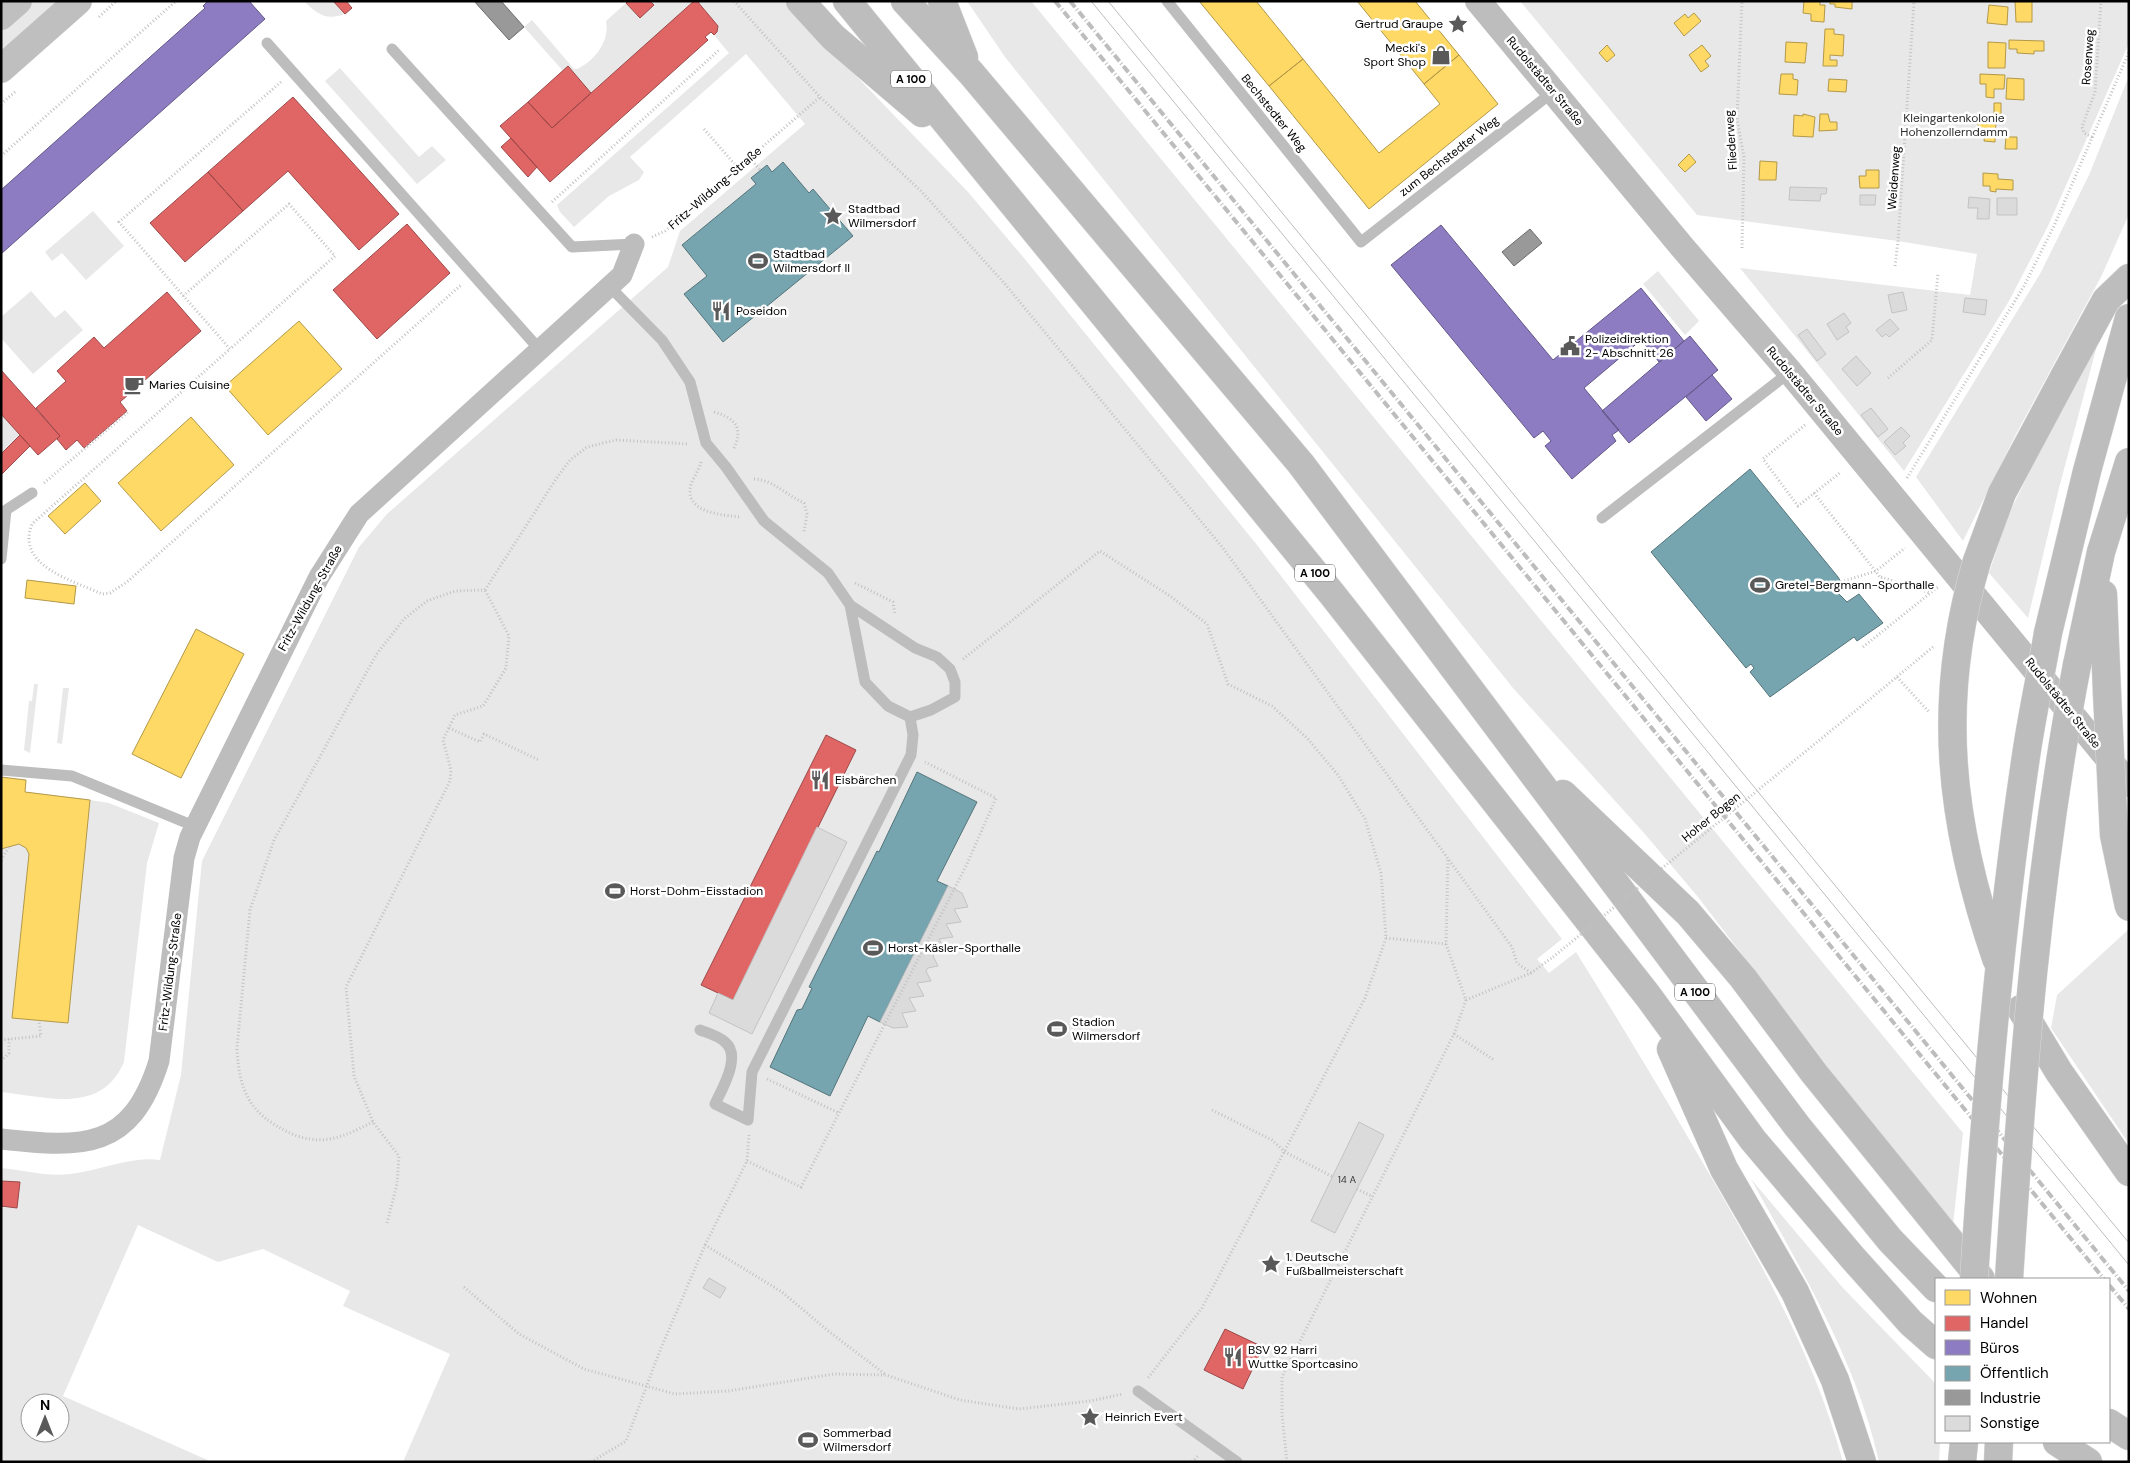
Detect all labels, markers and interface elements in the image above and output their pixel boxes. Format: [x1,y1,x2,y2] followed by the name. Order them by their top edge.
[1447,13,1469,35] place icon: Gertrud Graupe
[1355,16,1443,32] place label: Gertrud Graupe
[2078,28,2098,86] street label: Rosenweg
[1503,33,1587,129] street label: Rudolstädter Straße
[1364,40,1426,70] place label: Mecki's Sport Shop
[1430,44,1452,66] shop icon: Mecki's Sport Shop
[891,70,931,88] road number: A 100
[1238,71,1311,156] street label: Bechstedter Weg
[1721,109,1741,170] street label: Fliederweg
[1900,110,2008,140] park label: Kleingartenkolonie Hohenzollerndamm
[1396,112,1502,200] street label: zum Bechstedter Weg
[665,143,765,233] street label: Fritz-Wildung-Straße
[1884,145,1904,211] street label: Weidenweg
[848,201,916,231] place label: Stadtbad Wilmersdorf
[822,205,844,227] place icon: Stadtbad Wilmersdorf
[773,246,850,276] place label: Stadtbad Wilmersdorf II
[747,250,769,272] sports icon: Stadtbad Wilmersdorf II
[710,300,732,322] restaurant icon: Poseidon
[736,303,787,319] place label: Poseidon
[1585,331,1674,361] place label: Polizeidirektion 2- Abschnitt 26
[1559,335,1581,357] public building icon: Polizeidirektion 2- Abschnitt 26
[1763,343,1847,439] street label: Rudolstädter Straße
[123,374,145,396] cafe icon: Maries Cuisine
[149,377,230,393] place label: Maries Cuisine
[274,542,346,654] street label: Fritz-Wildung-Straße
[1295,564,1335,582] road number: A 100
[1749,574,1771,596] sports icon: Gretel-Bergmann-Sporthalle
[1775,577,1934,593] place label: Gretel-Bergmann-Sporthalle
[2022,654,2105,752] street label: Rudolstädter Straße
[809,769,831,791] restaurant icon: Eisbärchen
[835,772,897,788] place label: Eisbärchen
[1678,788,1744,846] street label: Hoher Bogen
[604,880,626,902] sports icon: Horst-Dohm-Eisstadion
[630,883,763,899] place label: Horst-Dohm-Eisstadion
[155,912,185,1032] street label: Fritz-Wildung-Straße
[862,937,884,959] sports icon: Horst-Käsler-Sporthalle
[888,940,1021,956] place label: Horst-Käsler-Sporthalle
[1675,984,1715,1000] road number: A 100
[1072,1014,1140,1044] place label: Stadion Wilmersdorf
[1046,1018,1068,1040] sports icon: Stadion Wilmersdorf
[1338,1173,1357,1186] house number: 14 A
[1286,1249,1404,1279] place label: 1. Deutsche Fußballmeisterschaft
[1260,1253,1282,1275] place icon: 1. Deutsche Fußballmeisterschaft
[1935,1278,2110,1443] legend
[1980,1288,2037,1308] text: Wohnen
[1980,1313,2028,1333] text: Handel
[1980,1338,2019,1358] text: Büros
[1248,1342,1358,1372] place label: BSV 92 Harri Wuttke Sportcasino
[1222,1346,1244,1368] restaurant icon: BSV 92 Harri Wuttke Sportcasino
[1980,1363,2049,1383] text: Öffentlich
[1980,1388,2041,1408] text: Industrie
[20,1393,70,1443] north arrow
[40,1396,50,1414] text: N
[1079,1406,1101,1428] place icon: Heinrich Evert
[1105,1409,1183,1425] place label: Heinrich Evert
[1980,1413,2039,1433] text: Sonstige
[823,1425,891,1455] place label: Sommerbad Wilmersdorf
[797,1429,819,1451] sports icon: Sommerbad Wilmersdorf

